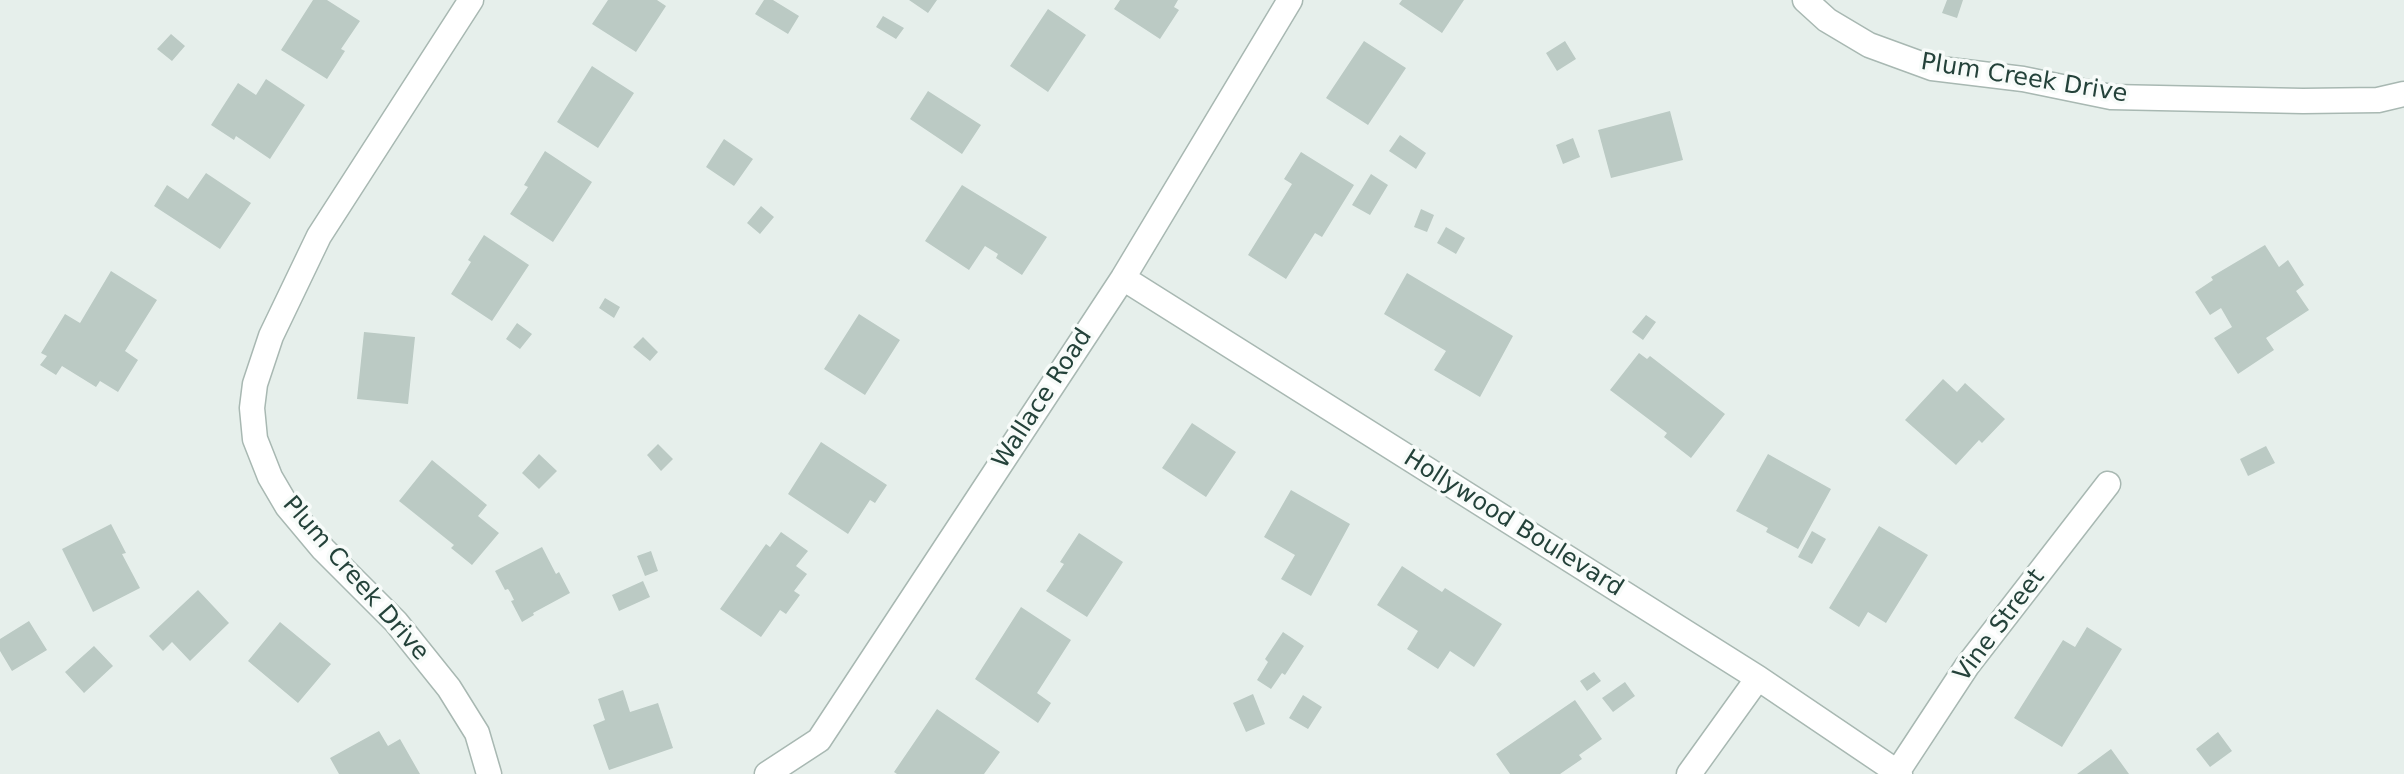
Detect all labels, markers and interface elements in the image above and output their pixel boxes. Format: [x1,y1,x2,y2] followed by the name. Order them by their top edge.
[1919,48,2129,110] street label: Plum Creek Drive
[987,324,1099,474] street label: Wallace Road
[1398,445,1628,603] street label: Hollywood Boulevard
[276,491,434,667] street label: Plum Creek Drive
[1948,564,2052,688] street label: Vine Street

